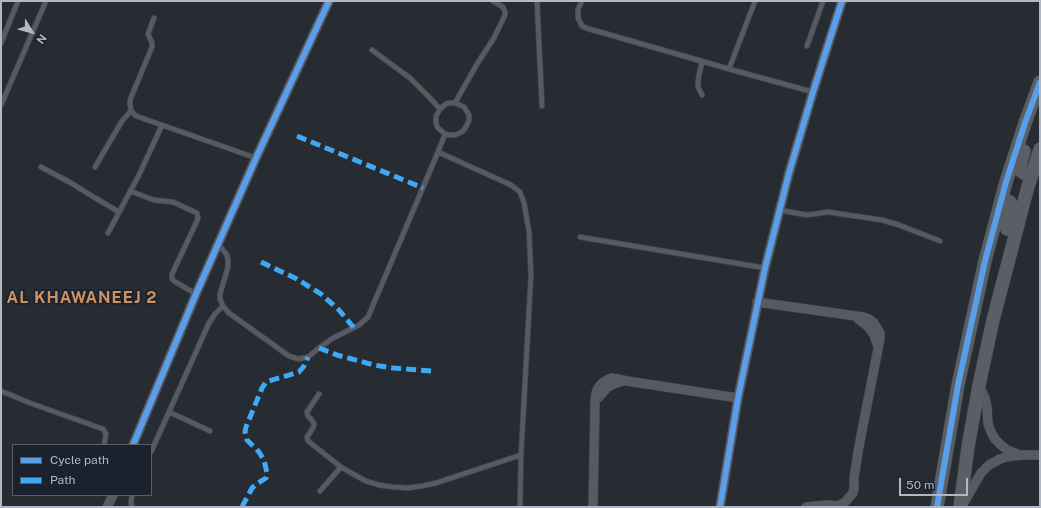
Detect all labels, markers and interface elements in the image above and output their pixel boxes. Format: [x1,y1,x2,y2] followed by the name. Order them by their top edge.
[12,12,52,52] north arrow
[34,32,49,46] text: N
[7,288,157,308] district label: AL KHAWANEEJ 2
[12,444,152,496] legend
[50,453,109,467] text: Cycle path
[901,470,970,496] scale bar
[50,473,76,487] text: Path
[906,478,934,492] text: 50 m

